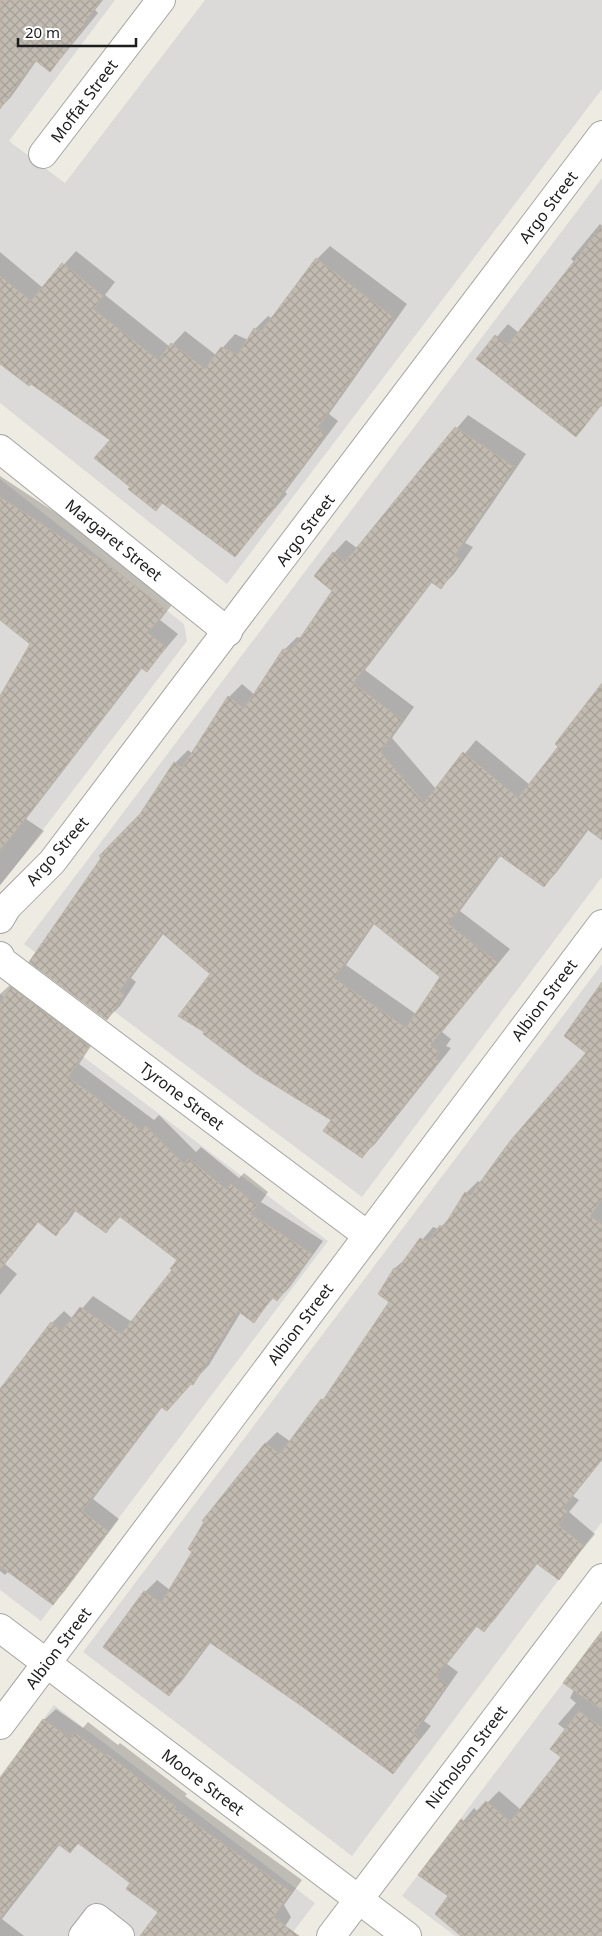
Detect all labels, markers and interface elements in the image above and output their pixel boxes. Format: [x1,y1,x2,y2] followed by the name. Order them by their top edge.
[18,15,135,47] scale bar
[25,22,60,42] text: 20 m
[45,55,123,147] street label: Moffat Street
[514,166,583,248] street label: Argo Street
[271,489,340,571] street label: Argo Street
[61,494,167,586] street label: Margaret Street
[21,812,93,890] street label: Argo Street
[506,955,582,1045] street label: Albion Street
[135,1057,229,1135] street label: Tyrone Street
[262,1279,338,1369] street label: Albion Street
[20,1603,96,1693] street label: Albion Street
[420,1701,512,1813] street label: Nicholson Street
[157,1744,249,1820] street label: Moore Street

